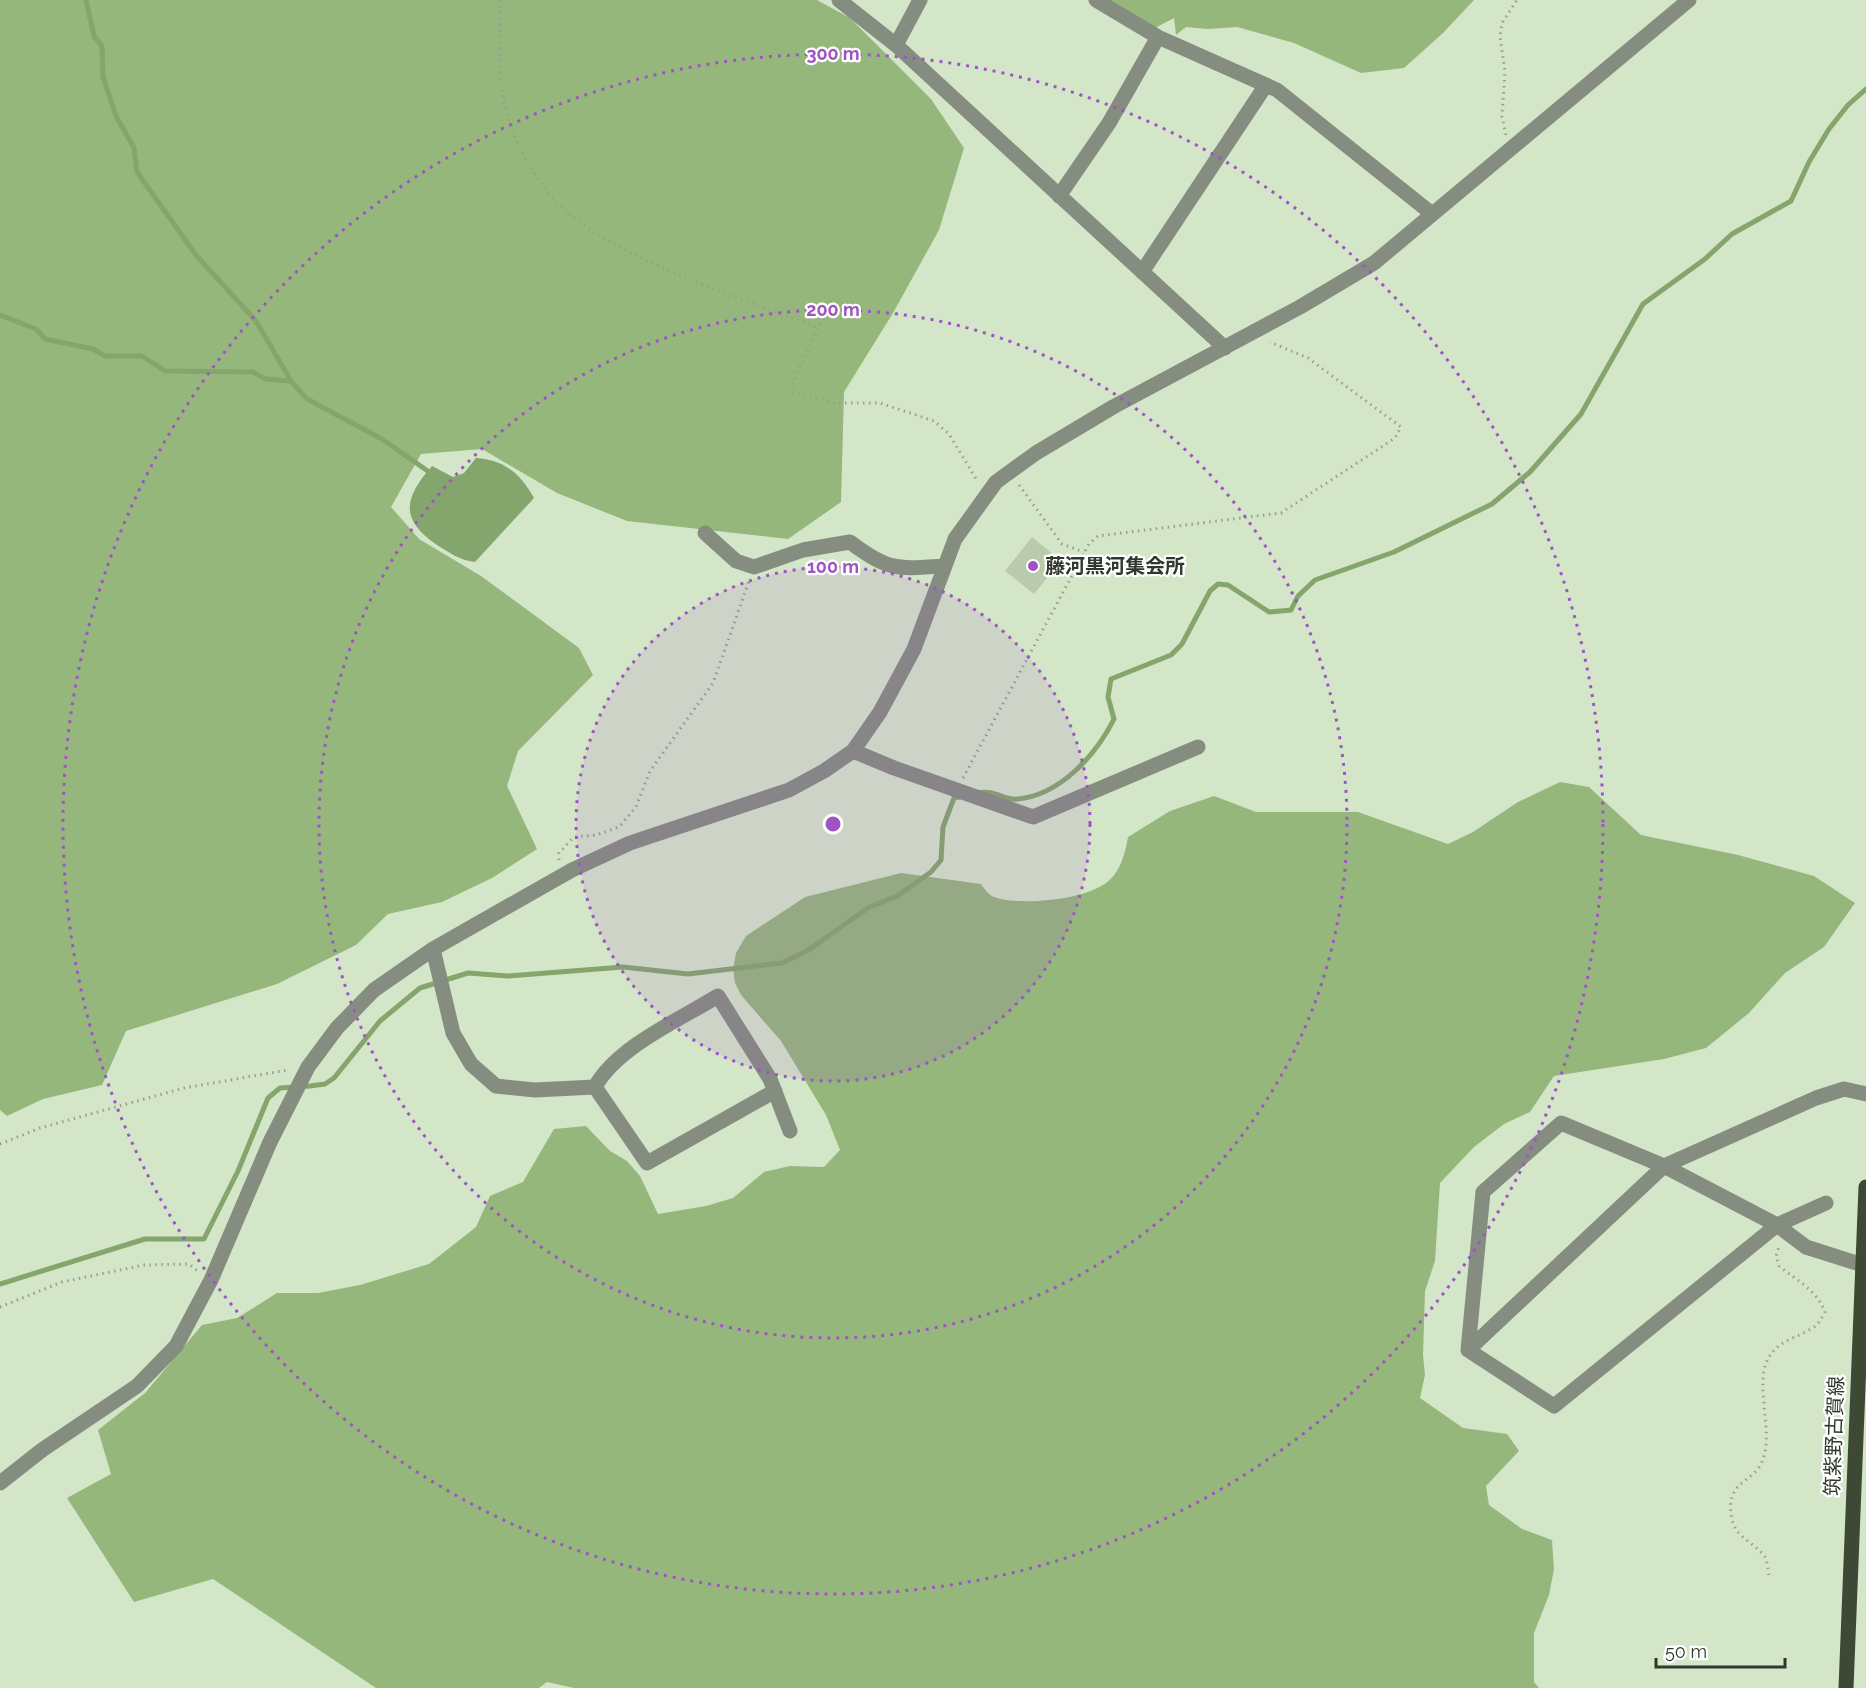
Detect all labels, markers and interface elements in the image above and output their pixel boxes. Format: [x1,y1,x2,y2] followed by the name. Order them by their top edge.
[806,43,860,64] text: 300 m
[806,299,860,320] text: 200 m
[1045,554,1185,578] place label: 藤河黒河集会所
[807,556,859,577] text: 100 m
[1026,559,1040,573] marker: 藤河黒河集会所
[823,814,843,834] centre of rings
[1820,1376,1848,1496] street label: 筑紫野古賀線
[1656,1631,1785,1669] scale bar
[1665,1641,1707,1662] text: 50 m

